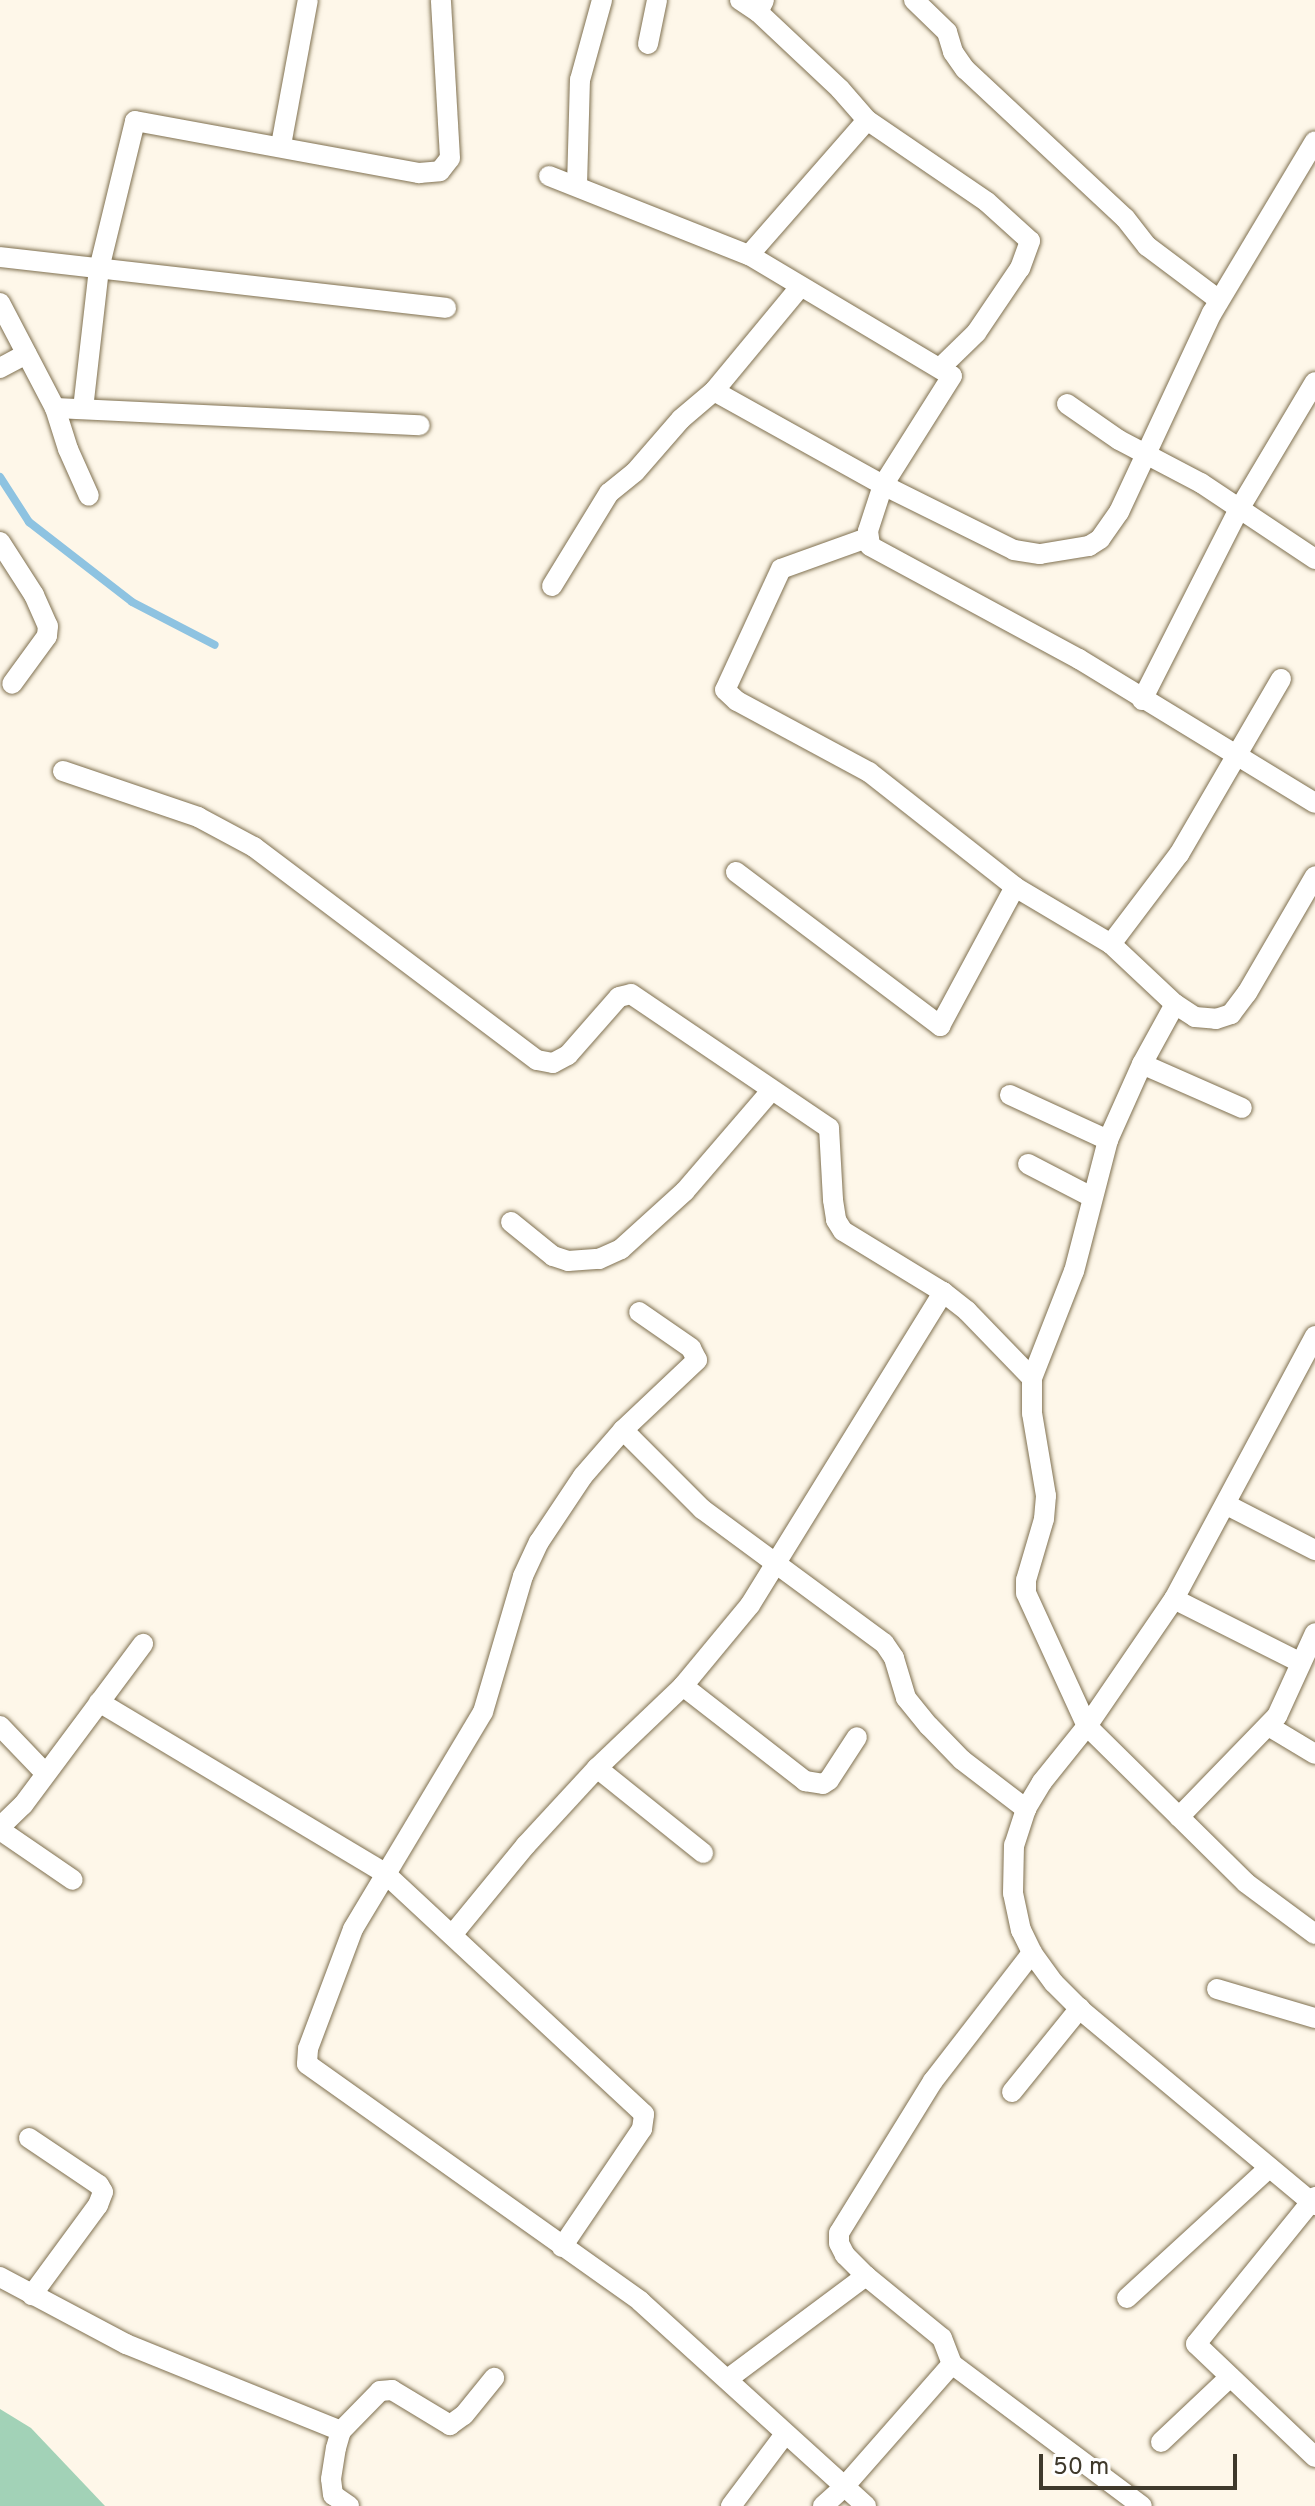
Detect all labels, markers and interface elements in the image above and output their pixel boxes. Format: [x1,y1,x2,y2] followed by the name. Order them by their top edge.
[1043,2438,1241,2488] scale bar
[1053,2453,1109,2483] text: 50 m

